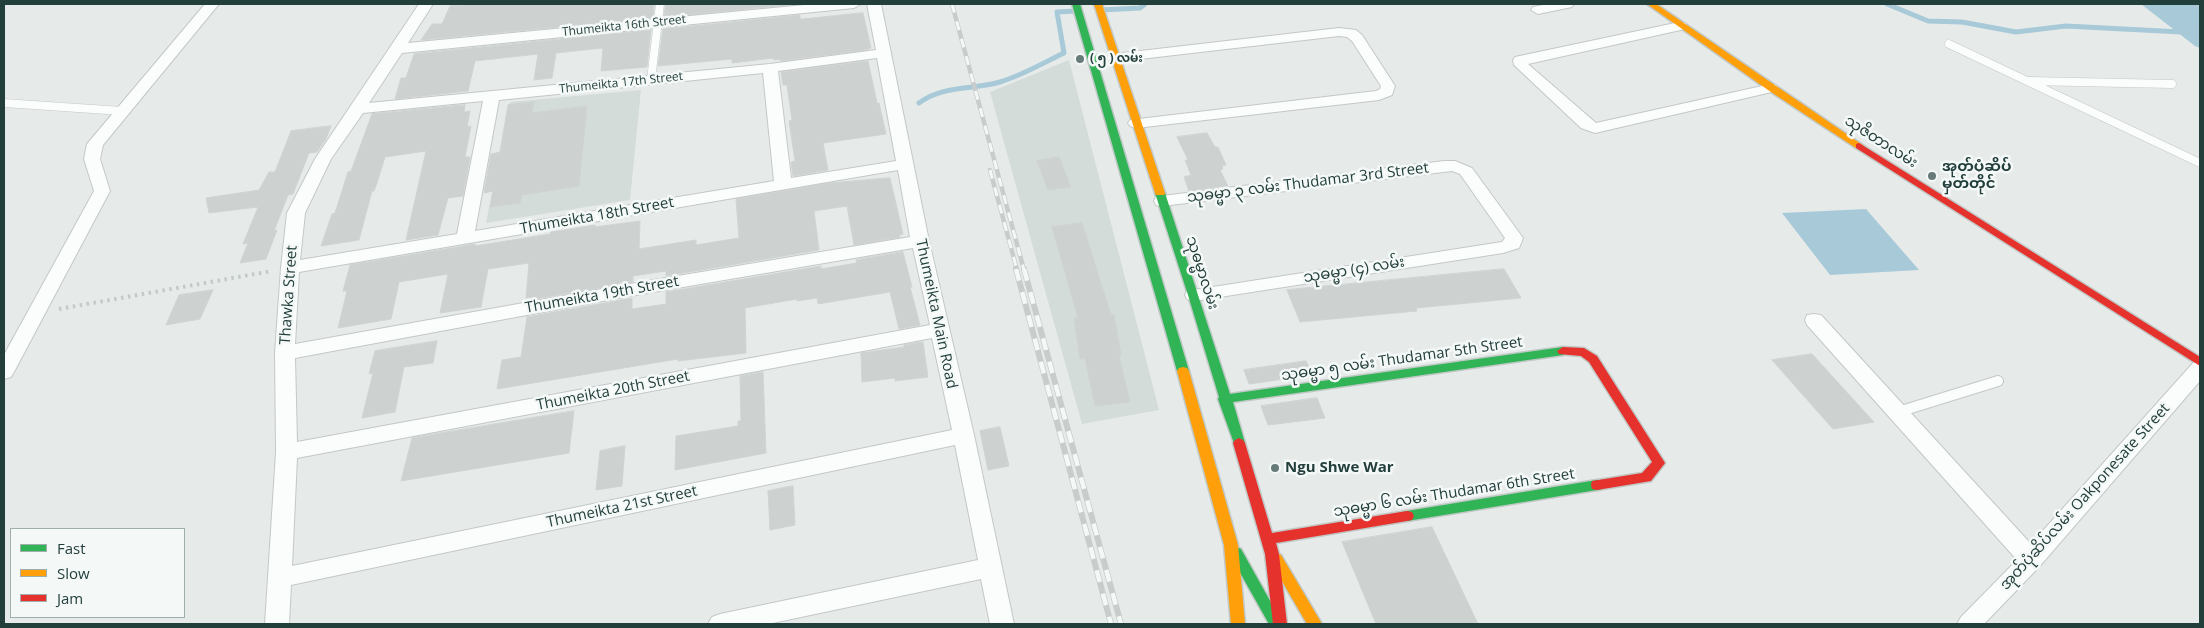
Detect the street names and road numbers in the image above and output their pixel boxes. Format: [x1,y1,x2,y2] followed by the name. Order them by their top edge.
[561,12,687,40] street label: Thumeikta 16th Street
[558,69,684,97] street label: Thumeikta 17th Street
[1841,112,1921,172] street label: သုဇိတာလမ်း
[1186,159,1430,207] street label: သုဓမ္မာ ၃ လမ်း Thudamar 3rd Street
[519,194,675,238] street label: Thumeikta 18th Street
[1182,234,1222,312] street label: သုဓမ္မာလမ်း
[911,237,961,391] street label: Thumeikta Main Road
[277,245,301,345] street label: Thawka Street
[1302,253,1406,287] street label: သုဓမ္မာ (၄) လမ်း
[524,273,680,317] street label: Thumeikta 19th Street
[1280,333,1524,385] street label: သုဓမ္မာ ၅ လမ်း Thudamar 5th Street
[535,367,691,415] street label: Thumeikta 20th Street
[1996,400,2174,594] street label: အုတ်ပုံဆိပ်လမ်း Oakponesate Street
[1332,465,1576,521] street label: သုဓမ္မာ ၆ လမ်း Thudamar 6th Street
[545,482,699,532] street label: Thumeikta 21st Street

